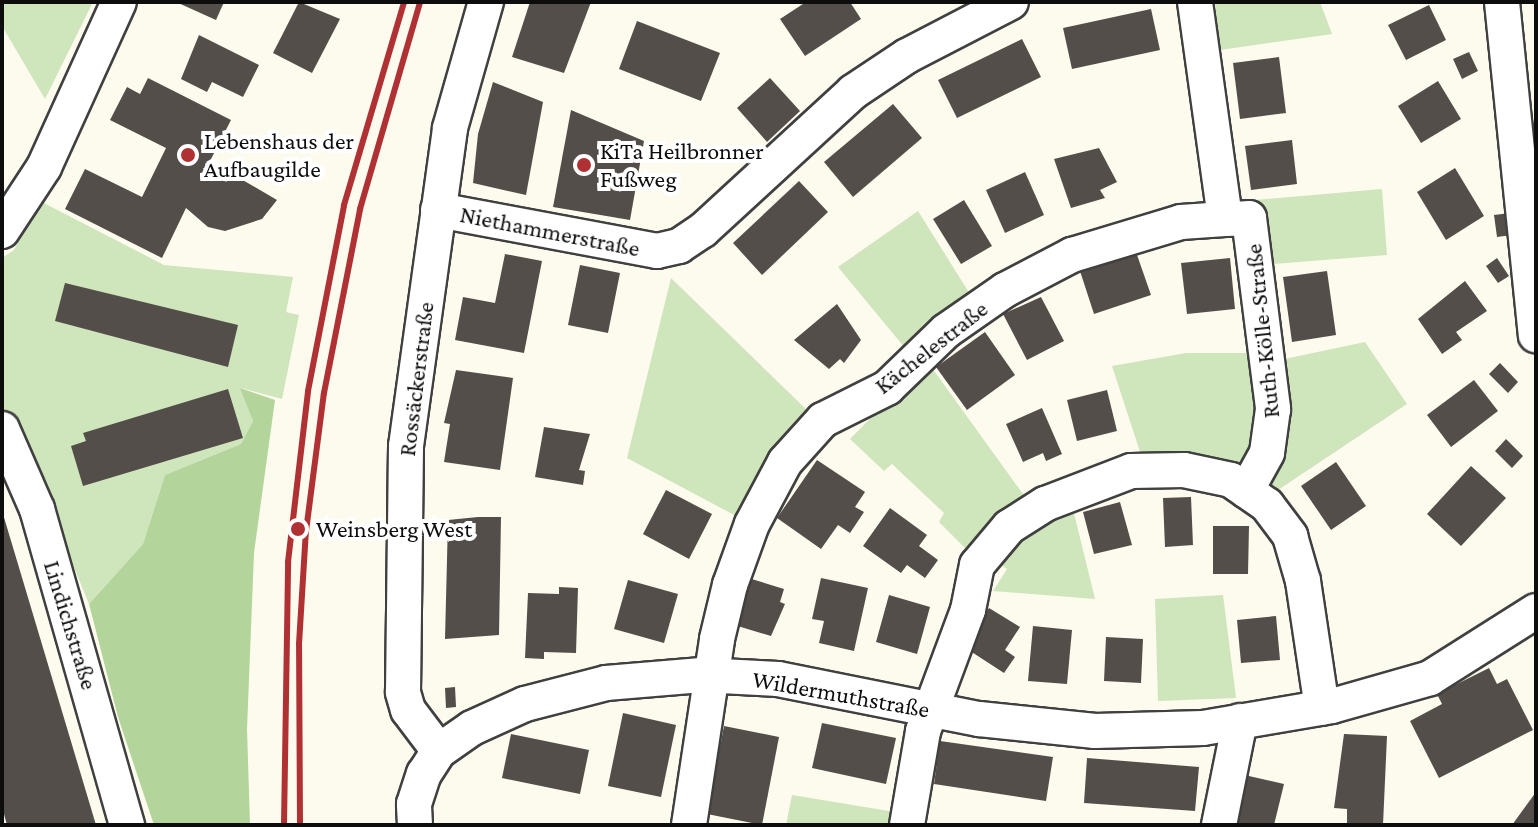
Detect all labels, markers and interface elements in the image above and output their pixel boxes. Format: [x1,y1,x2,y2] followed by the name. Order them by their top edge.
[204,127,354,183] place label: Lebenshaus der Aufbaugilde
[600,137,764,193] place label: KiTa Heilbronner Fußweg
[179,146,197,164] marker: Lebenshaus der Aufbaugilde
[575,156,593,174] marker: KiTa Heilbronner Fußweg
[458,199,642,263] street label: Niethammerstraße
[1239,242,1285,420] street label: Ruth-Kölle-Straße
[869,294,993,400] street label: Kächelestraße
[392,300,440,458] street label: Rossäckerstraße
[316,515,472,543] place label: Weinsberg West
[287,518,309,540] marker: Weinsberg West
[38,557,104,693] street label: Lindichstraße
[750,664,932,724] street label: Wildermuthstraße

